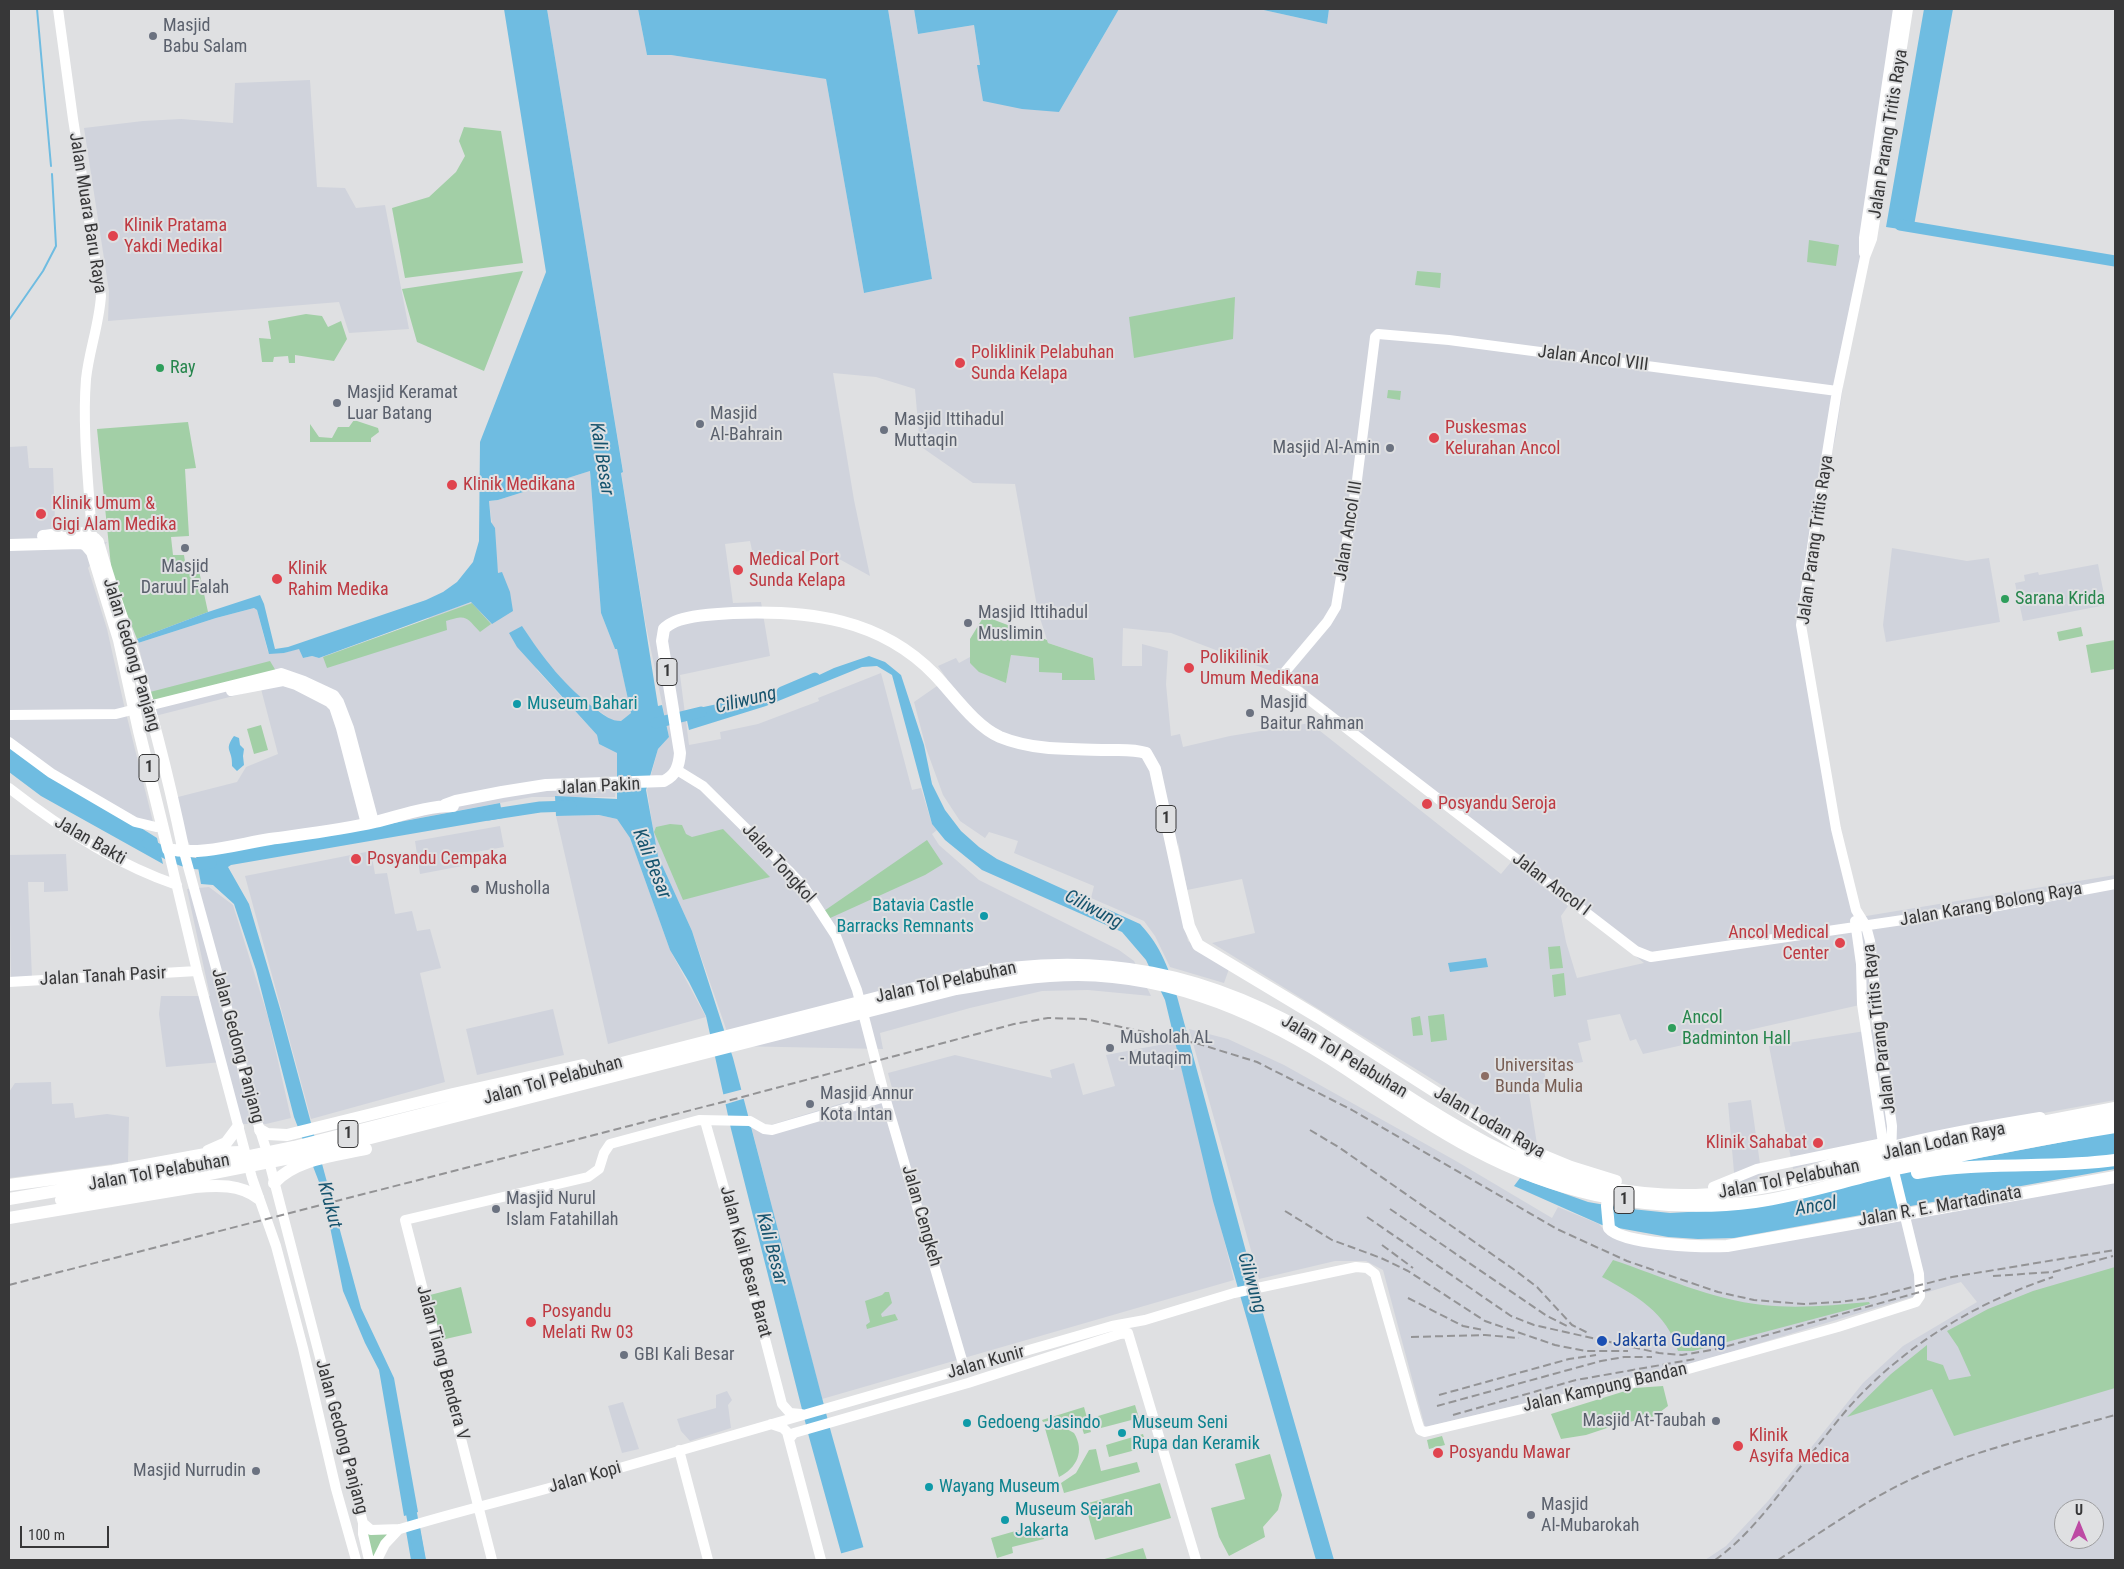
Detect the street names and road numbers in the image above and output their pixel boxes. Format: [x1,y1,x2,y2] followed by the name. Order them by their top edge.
[1865,48,1913,220] street label: Jalan Parang Tritis Raya
[64,131,110,295] street label: Jalan Muara Baru Raya
[1536,342,1650,376] street label: Jalan Ancol VIII
[1793,454,1839,626] street label: Jalan Parang Tritis Raya
[1330,479,1368,583] street label: Jalan Ancol III
[97,576,165,734] street label: Jalan Gedong Panjang
[657,659,677,686] road number: 1
[139,754,159,781] road number: 1
[557,774,641,800] street label: Jalan Pakin
[1156,806,1176,832] road number: 1
[50,812,130,870] street label: Jalan Bakti
[737,820,819,908] street label: Jalan Tongkol
[1508,849,1594,921] street label: Jalan Ancol I
[1898,878,2084,932] street label: Jalan Karang Bolong Raya
[1859,943,1901,1115] street label: Jalan Parang Tritis Raya
[874,958,1018,1008] street label: Jalan Tol Pelabuhan
[39,963,167,991] street label: Jalan Tanah Pasir
[206,966,268,1126] street label: Jalan Gedong Panjang
[1277,1011,1411,1103] street label: Jalan Tol Pelabuhan
[481,1052,625,1110] street label: Jalan Tol Pelabuhan
[1429,1082,1549,1164] street label: Jalan Lodan Raya
[1881,1118,2007,1166] street label: Jalan Lodan Raya
[338,1120,358,1148] road number: 1
[87,1150,231,1196] street label: Jalan Tol Pelabuhan
[1717,1156,1861,1204] street label: Jalan Tol Pelabuhan
[896,1163,946,1269] street label: Jalan Cengkeh
[1857,1182,2023,1232] street label: Jalan R. E. Martadinata
[714,1184,776,1340] street label: Jalan Kali Besar Barat
[1614,1186,1634,1214] road number: 1
[411,1283,473,1443] street label: Jalan Tiang Bendera V
[945,1342,1027,1384] street label: Jalan Kunir
[310,1357,372,1517] street label: Jalan Gedong Panjang
[1521,1359,1689,1417] street label: Jalan Kampung Bandan
[546,1457,624,1499] street label: Jalan Kopi

